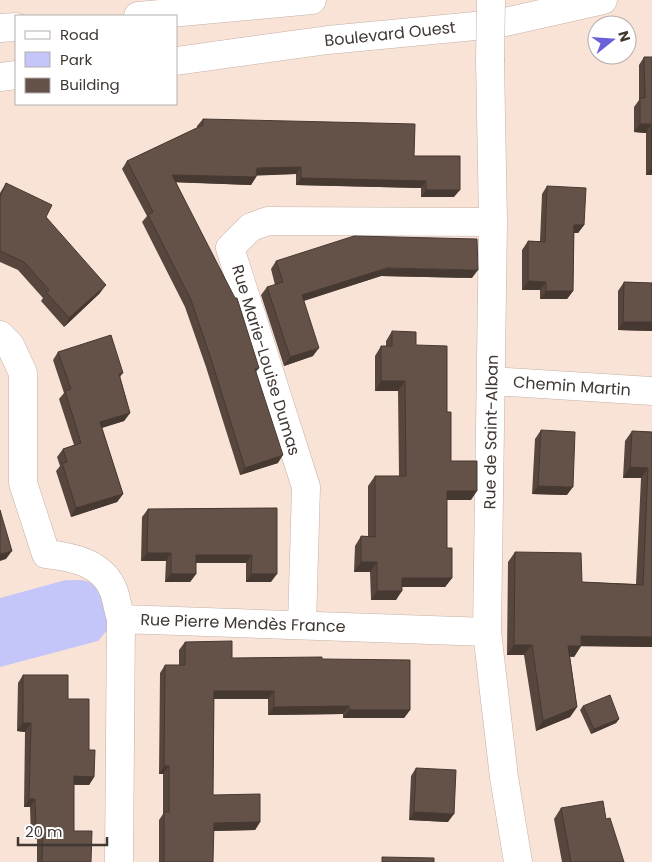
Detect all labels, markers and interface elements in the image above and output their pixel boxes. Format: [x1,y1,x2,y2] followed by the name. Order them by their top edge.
[15,15,178,105] legend
[587,15,637,65] north arrow
[323,16,457,52] street label: Boulevard Ouest
[60,24,99,45] text: Road
[613,28,636,44] text: N
[60,49,92,70] text: Park
[60,74,120,95] text: Building
[226,262,306,458] street label: Rue Marie-Louise Dumas
[478,354,504,510] street label: Rue de Saint-Alban
[512,370,632,402] street label: Chemin Martin
[140,608,346,638] street label: Rue Pierre Mendès France
[18,814,106,846] scale bar
[25,821,63,842] text: 20 m

